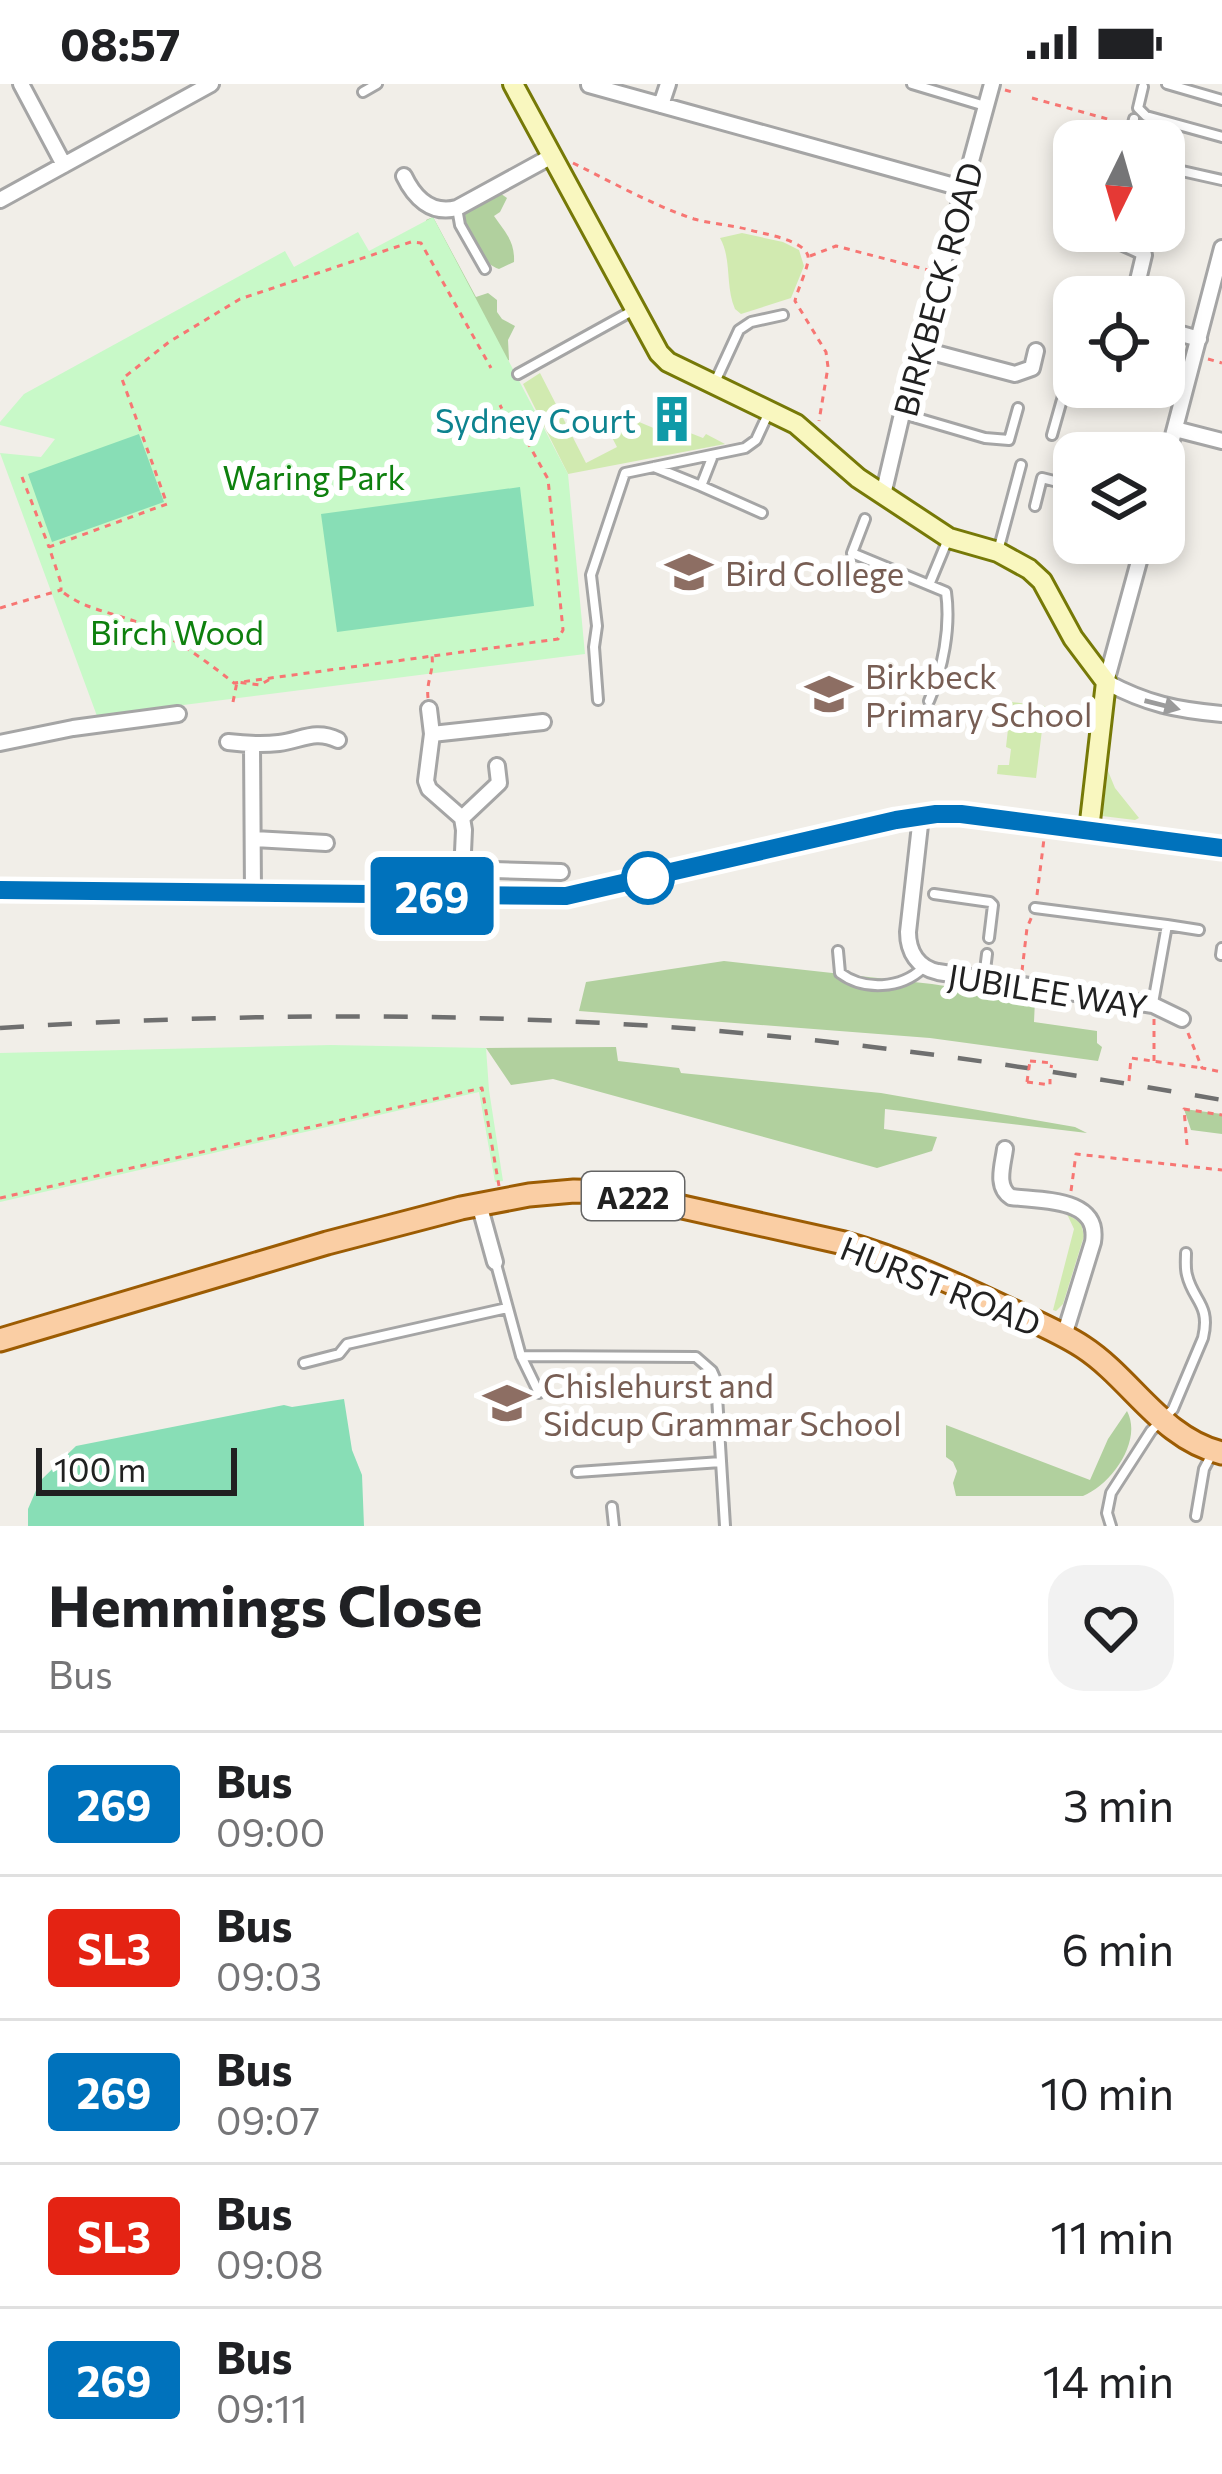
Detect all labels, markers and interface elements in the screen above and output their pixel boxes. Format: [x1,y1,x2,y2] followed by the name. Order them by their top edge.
[60,15,181,70] text: 08:57
[1053,120,1185,252] north arrow
[1053,120,1185,564] map controls
[883,157,991,421] street label: BIRKBECK ROAD
[1053,276,1185,408] button: locate
[647,394,697,444] building icon: Sydney Court
[435,399,636,440] place label: Sydney Court
[1053,432,1185,564] button: layers
[223,456,406,497] park label: Waring Park
[664,547,714,597] school or university icon: Bird College
[725,552,904,593] place label: Bird College
[90,611,264,652] park label: Birch Wood
[865,655,1092,734] place label: Birkbeck Primary School
[804,669,854,719] school or university icon: Birkbeck Primary School
[1144,696,1181,715] one-way arrow
[623,853,673,903] unlabelled marker
[363,857,501,935] line badge: 269
[395,870,469,922] text: 269
[945,954,1151,1026] street label: JUBILEE WAY
[582,1172,684,1220] road number: A222
[835,1226,1047,1344] street label: HURST ROAD
[543,1364,902,1443] place label: Chislehurst and Sidcup Grammar School
[482,1378,532,1428] school or university icon: Chislehurst and Sidcup Grammar School
[36,1442,237,1495] scale bar
[54,1448,146,1489] text: 100 m
[1048,1565,1174,1691] button: heart
[48,1569,482,1639] text: Hemmings Close
[48,1649,113,1697] text: Bus
[216,1752,292,1807] text: Bus
[1063,1776,1174,1831] text: 3 min
[77,1778,151,1830] text: 269
[216,1807,325,1855] text: 09:00
[216,1896,292,1951] text: Bus
[1061,1920,1174,1975] text: 6 min
[77,1922,151,1974] text: SL3
[216,1951,322,1999] text: 09:03
[216,2040,292,2095] text: Bus
[1040,2064,1174,2119] text: 10 min
[77,2066,151,2118] text: 269
[216,2095,320,2143] text: 09:07
[216,2184,292,2239] text: Bus
[1050,2208,1174,2263] text: 11 min
[77,2210,151,2262] text: SL3
[216,2239,323,2287] text: 09:08
[216,2328,292,2383] text: Bus
[1043,2352,1174,2407] text: 14 min
[77,2354,151,2406] text: 269
[216,2383,308,2431] text: 09:11

